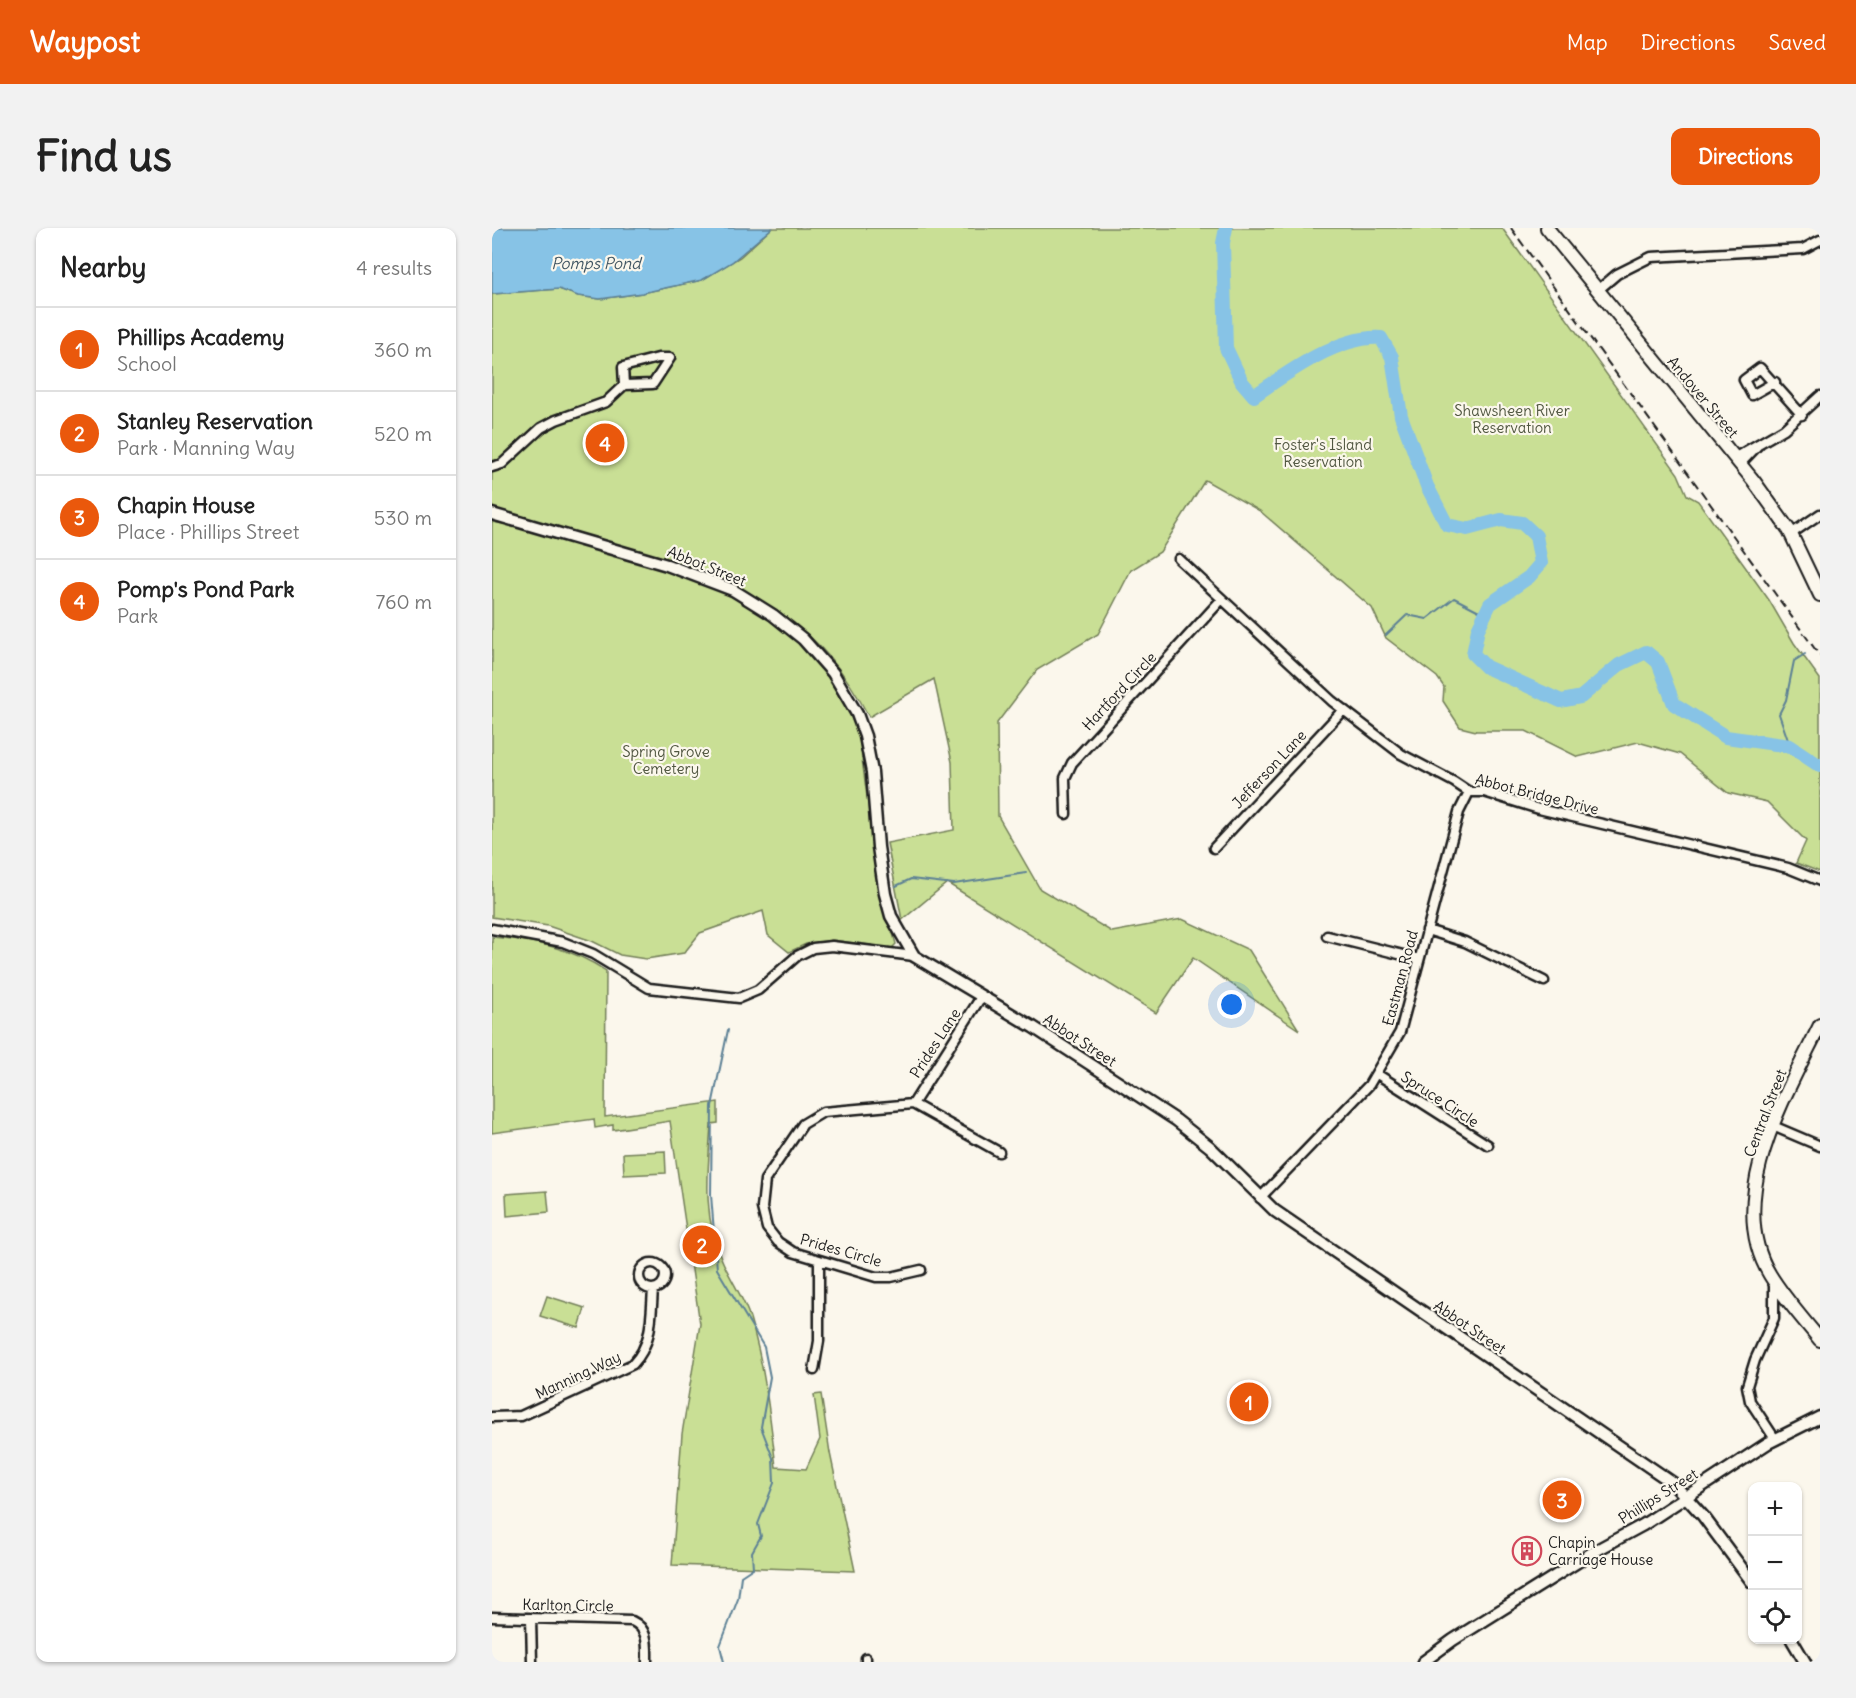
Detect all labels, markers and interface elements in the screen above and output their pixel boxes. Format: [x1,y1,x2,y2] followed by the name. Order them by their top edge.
[30,24,140,60] text: Waypost
[1567,29,1608,56] text: Map
[1641,29,1735,56] text: Directions
[1768,29,1826,56] text: Saved
[1671,128,1820,185] button: Directions
[36,130,172,182] text: Find us
[60,251,146,284] text: Nearby
[551,253,643,273] water label: Pomps Pond
[356,255,432,280] text: 4 results
[117,323,284,351] text: Phillips Academy
[76,337,83,362] text: 1
[374,337,432,362] text: 360 m
[117,351,177,376] text: School
[1663,352,1743,442] street label: Andover Street
[1454,401,1570,437] park label: Shawsheen River Reservation
[117,407,313,435] text: Stanley Reservation
[586,420,624,466] pin: 4
[74,421,85,446] text: 2
[374,421,432,446] text: 520 m
[117,435,295,460] text: Park · Manning Way
[1274,435,1372,471] park label: Foster's Island Reservation
[117,491,255,519] text: Chapin House
[74,505,85,530] text: 3
[374,505,432,530] text: 530 m
[117,519,300,544] text: Place · Phillips Street
[665,542,749,590] street label: Abbot Street
[117,575,295,603] text: Pomp's Pond Park
[74,589,85,614] text: 4
[375,589,432,614] text: 760 m
[117,603,158,628] text: Park
[1078,648,1160,734] street label: Hartford Circle
[1228,726,1310,812] street label: Jefferson Lane
[622,742,710,778] park label: Spring Grove Cemetery
[1473,769,1601,819] street label: Abbot Bridge Drive
[1378,928,1422,1028] street label: Eastman Road
[1217,990,1246,1019] your location
[905,1005,965,1081] street label: Prides Lane
[1040,1009,1120,1071] street label: Abbot Street
[1740,1066,1790,1160] street label: Central Street
[1397,1067,1483,1131] street label: Spruce Circle
[682,1222,722,1268] pin: 2
[798,1229,884,1271] street label: Prides Circle
[1430,1296,1510,1358] street label: Abbot Street
[532,1347,624,1403] street label: Manning Way
[1230,1380,1269,1424] pin: 1
[1615,1464,1701,1528] street label: Phillips Street
[1542,1478,1582,1522] pin: 3
[1748,1482,1802,1644] map controls
[1748,1482,1802,1536] button: +
[1548,1533,1653,1569] place label: Chapin Carriage House
[1511,1535,1543,1567] building icon: Chapin Carriage House
[1748,1536,1802,1590] button: −
[1748,1590,1802,1644] button: locate
[522,1595,614,1615] street label: Karlton Circle

